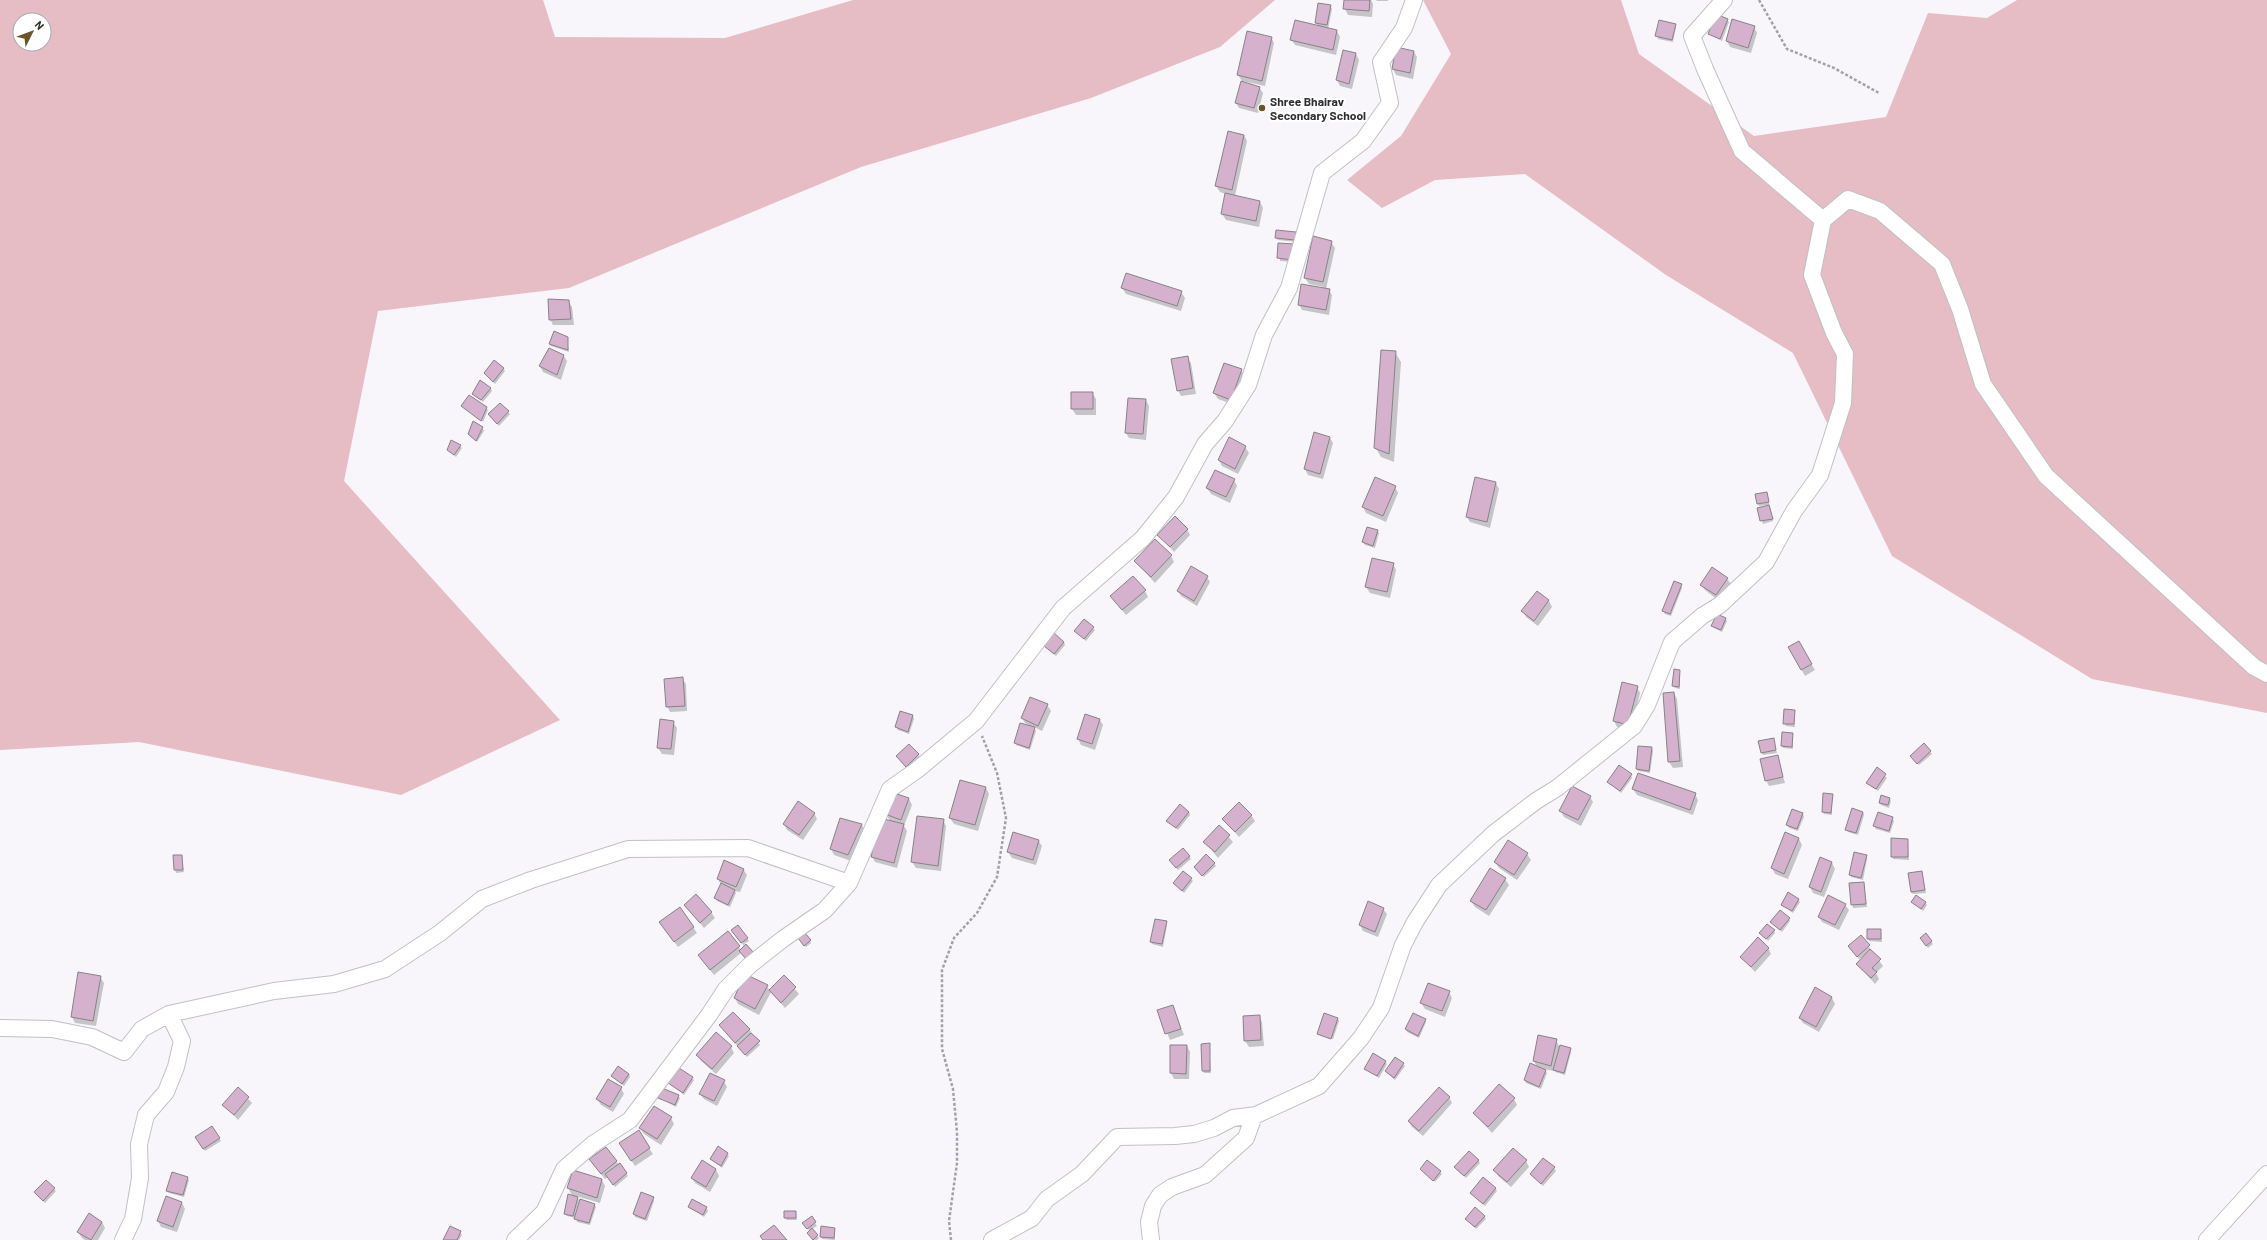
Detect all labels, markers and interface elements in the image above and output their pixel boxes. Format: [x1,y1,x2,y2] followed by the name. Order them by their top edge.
[12,12,52,52] north arrow
[33,18,47,32] text: N
[1270,94,1366,122] place label: Shree Bhairav Secondary School
[1257,103,1267,113] marker: Shree Bhairav Secondary School

